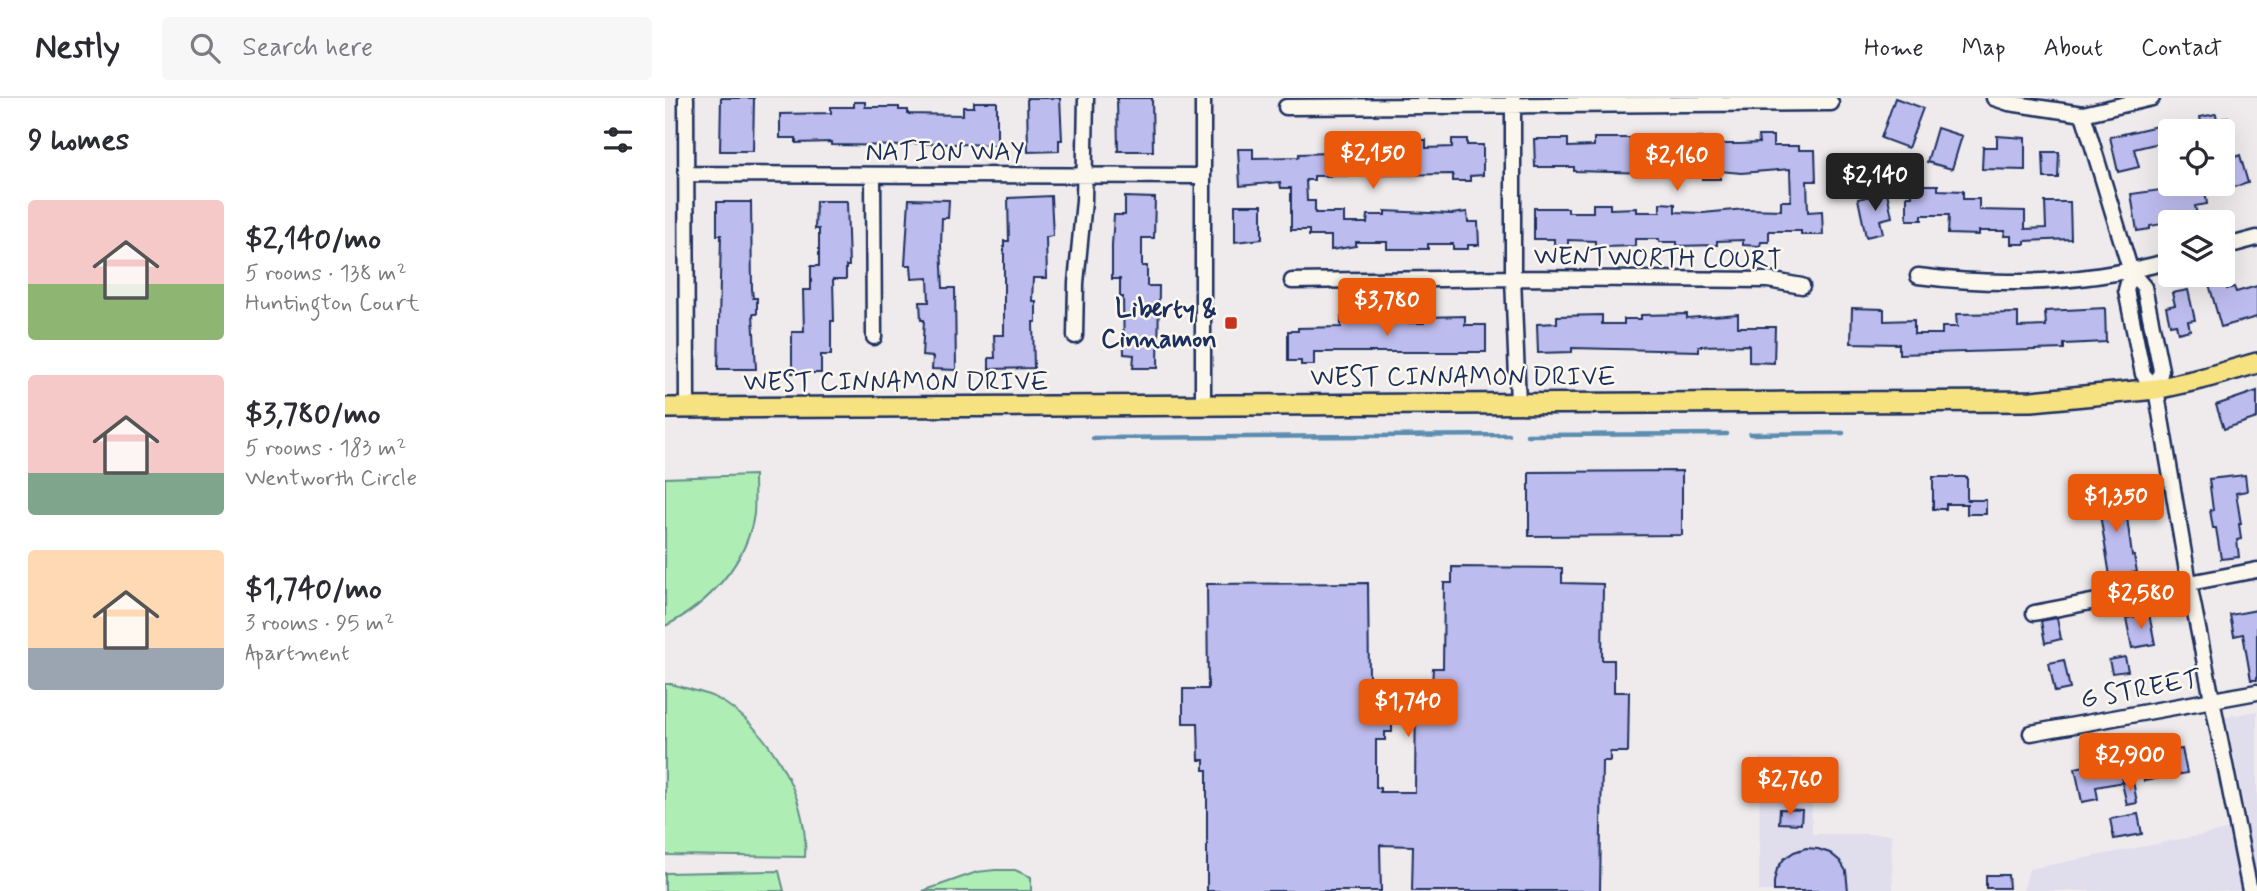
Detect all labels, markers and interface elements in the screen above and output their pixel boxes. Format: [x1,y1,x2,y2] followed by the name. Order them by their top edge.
[162,17,652,80] search box
[35,26,120,70] text: Nestly
[186,29,224,67] icon: search
[242,31,373,65] text: Search here
[1864,33,1924,64] text: Home
[1962,33,2006,64] text: Map
[2044,33,2103,64] text: About
[2141,33,2222,64] text: Contact
[2158,119,2235,287] map controls
[2158,119,2235,196] button: locate
[28,121,129,160] text: 9 homes
[599,121,637,159] icon: filters
[1316,132,1430,191] pin: $2,150
[1620,134,1734,193] pin: $2,160
[865,136,1025,170] street label: NATION WAY
[1340,139,1406,169] text: $2,150
[1645,141,1709,171] text: $2,160
[1818,153,1932,213] pin: $2,140
[1842,161,1908,191] text: $2,140
[2158,210,2235,287] button: layers
[245,220,381,259] text: $2,140/mo
[84,228,168,312] icon: home
[1533,240,1783,278] street label: WENTWORTH COURT
[245,259,407,289] text: 5 rooms · 138 m²
[1330,278,1444,338] pin: $3,780
[1354,286,1420,316] text: $3,780
[245,289,419,319] text: Huntington Court
[1101,293,1217,357] place label: Liberty & Cinnamon
[1223,315,1239,331] marker: Liberty & Cinnamon
[1310,361,1616,395] street label: WEST CINNAMON DRIVE
[743,366,1049,400] street label: WEST CINNAMON DRIVE
[245,395,381,434] text: $3,780/mo
[84,403,168,487] icon: home
[245,434,406,464] text: 5 rooms · 183 m²
[245,464,417,494] text: Wentworth Circle
[2059,474,2173,534] pin: $1,350
[2084,482,2148,512] text: $1,350
[245,570,382,609] text: $1,740/mo
[2084,572,2198,631] pin: $2,580
[84,578,168,662] icon: home
[2107,579,2175,609] text: $2,580
[245,609,394,639] text: 3 rooms · 95 m²
[245,639,350,669] text: Apartment
[2078,662,2204,717] street label: G STREET
[1351,680,1465,739] pin: $1,740
[1375,687,1441,717] text: $1,740
[2073,734,2187,793] pin: $2,900
[2095,741,2165,771] text: $2,900
[1733,758,1847,817] pin: $2,760
[1757,765,1823,795] text: $2,760

